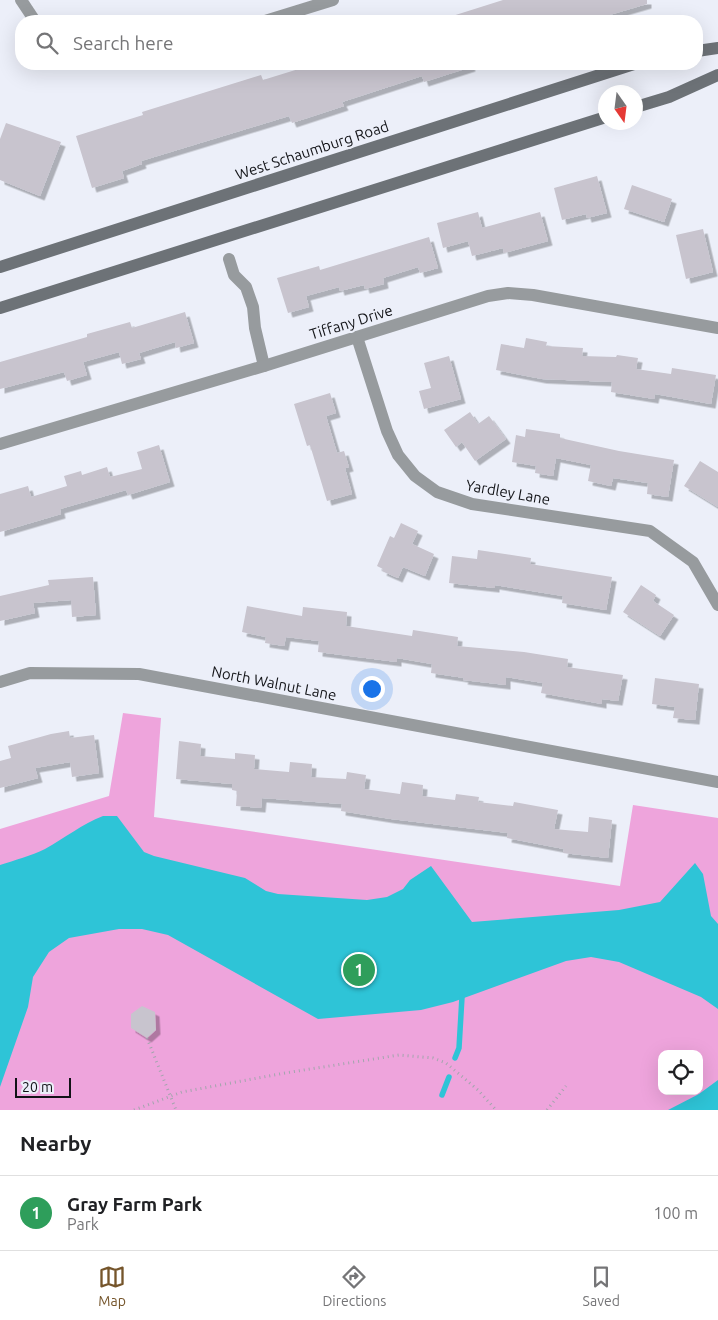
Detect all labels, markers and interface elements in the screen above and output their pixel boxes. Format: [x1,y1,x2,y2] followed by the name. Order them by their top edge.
[15,15,703,70] search box
[33,29,61,57] icon: search
[73,32,173,54] text: Search here
[598,85,643,130] north arrow
[233,117,391,183] street label: West Schaumburg Road
[307,301,395,343] street label: Tiffany Drive
[464,476,552,508] street label: Yardley Lane
[210,663,338,703] street label: North Walnut Lane
[359,676,385,702] your location
[343,951,375,989] pin: 1
[658,1050,703,1095] map controls
[658,1050,703,1095] button: locate
[15,1075,71,1098] scale bar
[22,1079,53,1095] text: 20 m
[20,1131,91,1155] text: Nearby
[67,1193,202,1215] text: Gray Farm Park
[31,1204,41,1222] text: 1
[653,1204,698,1222] text: 100 m
[67,1215,99,1233] text: Park
[98,1263,126,1309] tab: Map
[322,1263,386,1309] tab: Directions
[583,1263,620,1309] tab: Saved

